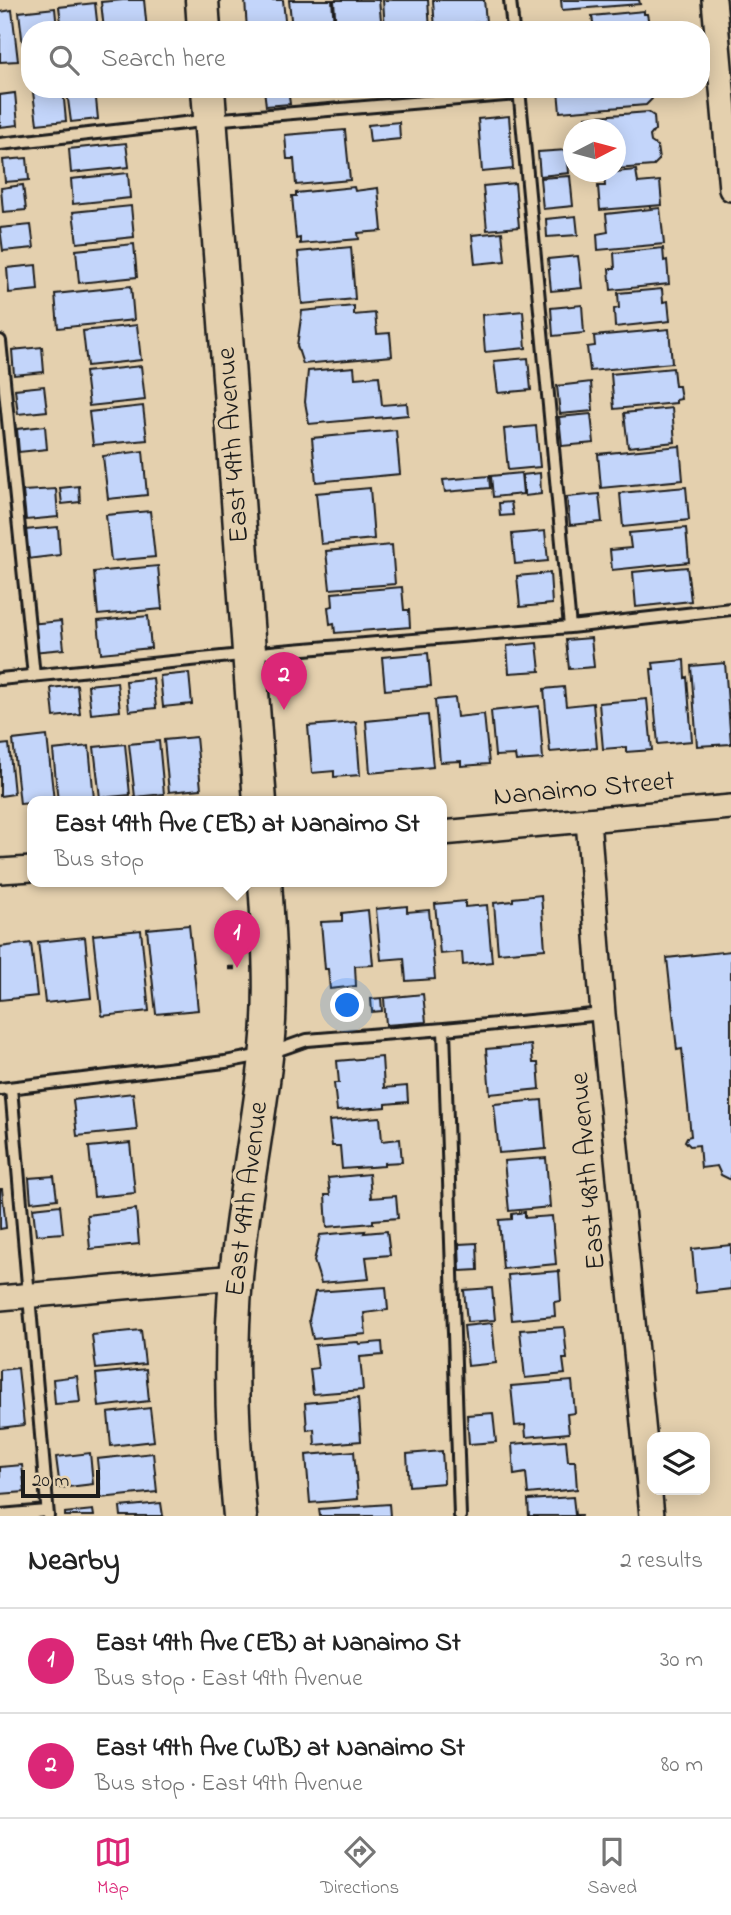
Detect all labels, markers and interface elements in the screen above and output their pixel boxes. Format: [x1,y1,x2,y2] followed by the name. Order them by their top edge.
[21,21,710,98] search box
[45,41,83,79] icon: search
[101,41,226,79] text: Search here
[563,119,626,182] north arrow
[207,345,261,544] street label: East 49th Avenue
[261,652,307,710] pin: 2
[492,762,676,818] street label: Nanaimo Street
[27,796,447,887] popup
[54,806,420,844] text: East 49th Ave (EB) at Nanaimo St
[54,844,144,877] text: Bus stop
[214,910,260,968] pin: 1
[330,988,364,1022] your location
[560,1070,618,1272] street label: East 48th Avenue
[216,1099,280,1299] street label: East 49th Avenue
[647,1432,710,1495] map controls
[647,1432,710,1495] button: layers
[21,1467,100,1499] scale bar
[32,1468,69,1495] text: 20 m
[28,1540,120,1584] text: Nearby
[620,1545,703,1578] text: 2 results
[95,1625,461,1663] text: East 49th Ave (EB) at Nanaimo St
[47,1644,55,1677] text: 1
[660,1644,703,1677] text: 30 m
[95,1663,362,1696] text: Bus stop · East 49th Avenue
[95,1730,465,1768] text: East 49th Ave (WB) at Nanaimo St
[45,1749,57,1782] text: 2
[661,1749,703,1782] text: 80 m
[95,1768,362,1801] text: Bus stop · East 49th Avenue
[94,1833,132,1902] tab: Map
[320,1833,399,1902] tab: Directions
[587,1833,637,1902] tab: Saved

